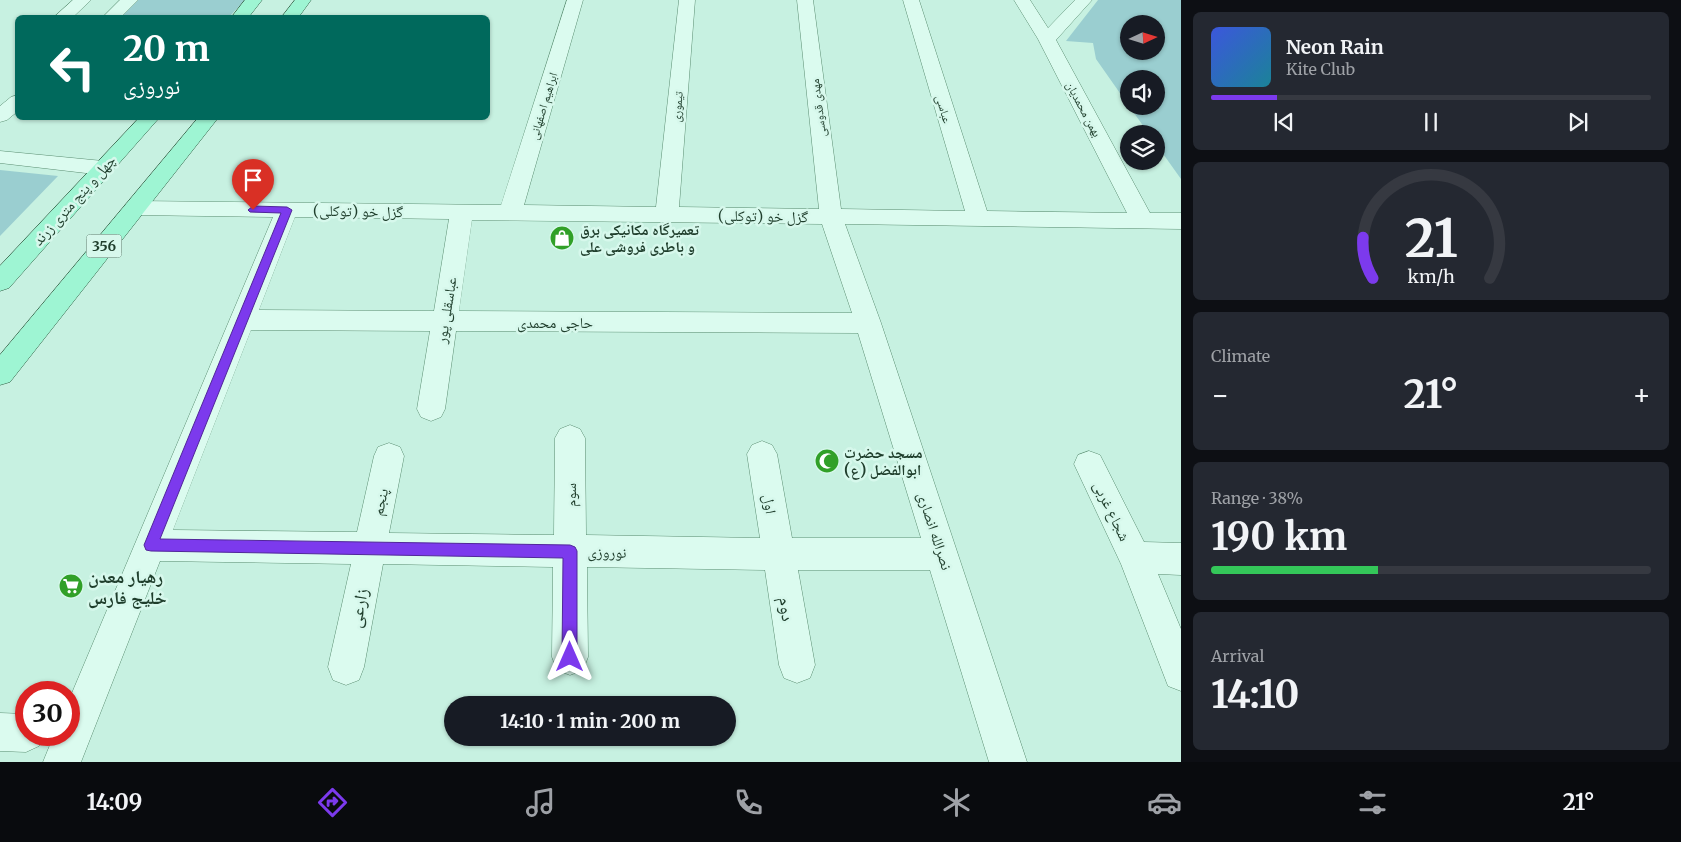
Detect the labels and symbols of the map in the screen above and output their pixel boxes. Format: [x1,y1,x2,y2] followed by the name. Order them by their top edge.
[1120,15,1165,60] north arrow
[526,70,561,142] street label: ابراهیم اصفهانی
[807,78,829,138] street label: مهدی قدوسی
[1063,79,1105,140] street label: بهمن محمدیان
[668,90,686,123] street label: تیموری
[932,93,955,125] street label: عباسی
[28,150,121,250] street label: چهل و پنج متری زرند
[232,159,274,210] pin
[313,201,404,222] street label: گزل خو (توکلی)
[718,206,809,227] street label: گزل خو (توکلی)
[580,220,699,256] place label: تعمیرگاه مکانیکی برق و باطری فروشی علی
[549,225,575,251] shop icon: تعمیرگاه مکانیکی برق و باطری فروشی علی
[86,235,122,258] road number: 356
[431,275,462,346] street label: عباسقلی پور
[517,313,594,333] street label: حاجی محمدی
[844,443,923,480] place label: مسجد حضرت ابوالفضل (ع)
[814,448,840,474] mosque icon: مسجد حضرت ابوالفضل (ع)
[1088,478,1135,545] street label: شجاع غربی
[561,483,581,507] street label: سوم
[368,487,393,518] street label: پنجم
[913,490,957,573] street label: نصرالله انصاری
[758,493,781,515] street label: اول
[587,542,627,563] street label: نوروزی
[88,565,167,610] place label: رهیار معدن خلیج فارس
[58,573,84,599] supermarket icon: رهیار معدن خلیج فارس
[343,586,373,630] street label: زارعی
[773,595,800,623] street label: دوم
[543,630,595,682] position arrow
[15,681,80,746] speed limit sign: 30

